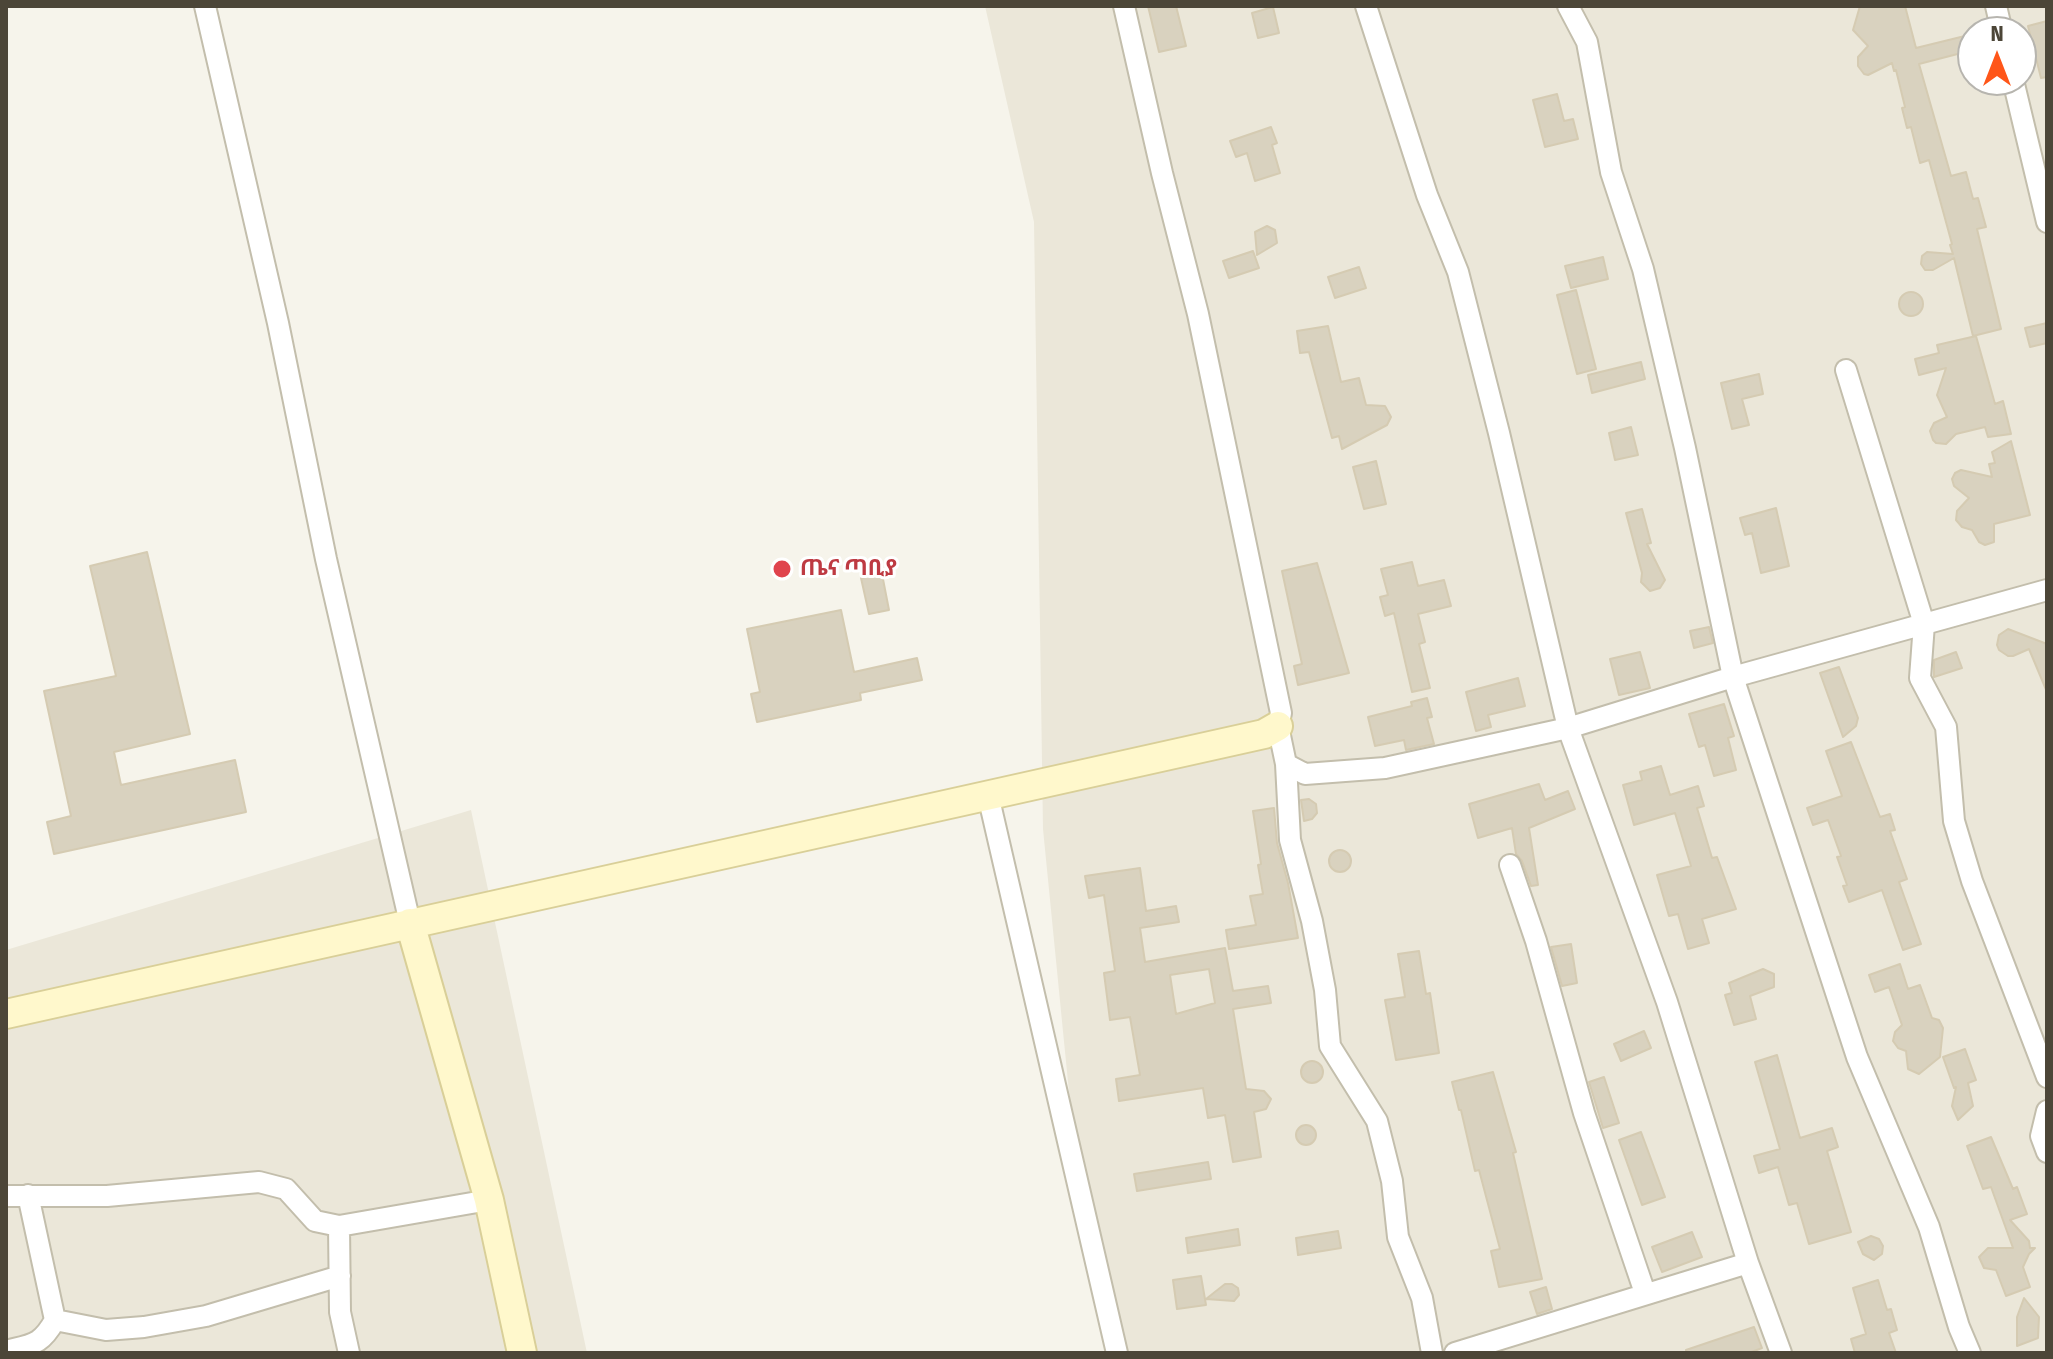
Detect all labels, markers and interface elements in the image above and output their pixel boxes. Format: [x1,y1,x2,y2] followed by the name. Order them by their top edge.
[1957,16,2037,96] north arrow
[1990,20,2004,47] text: N
[800,556,897,582] place label: ጤና ጣቢያ
[771,558,793,580] marker: ጤና ጣቢያ

